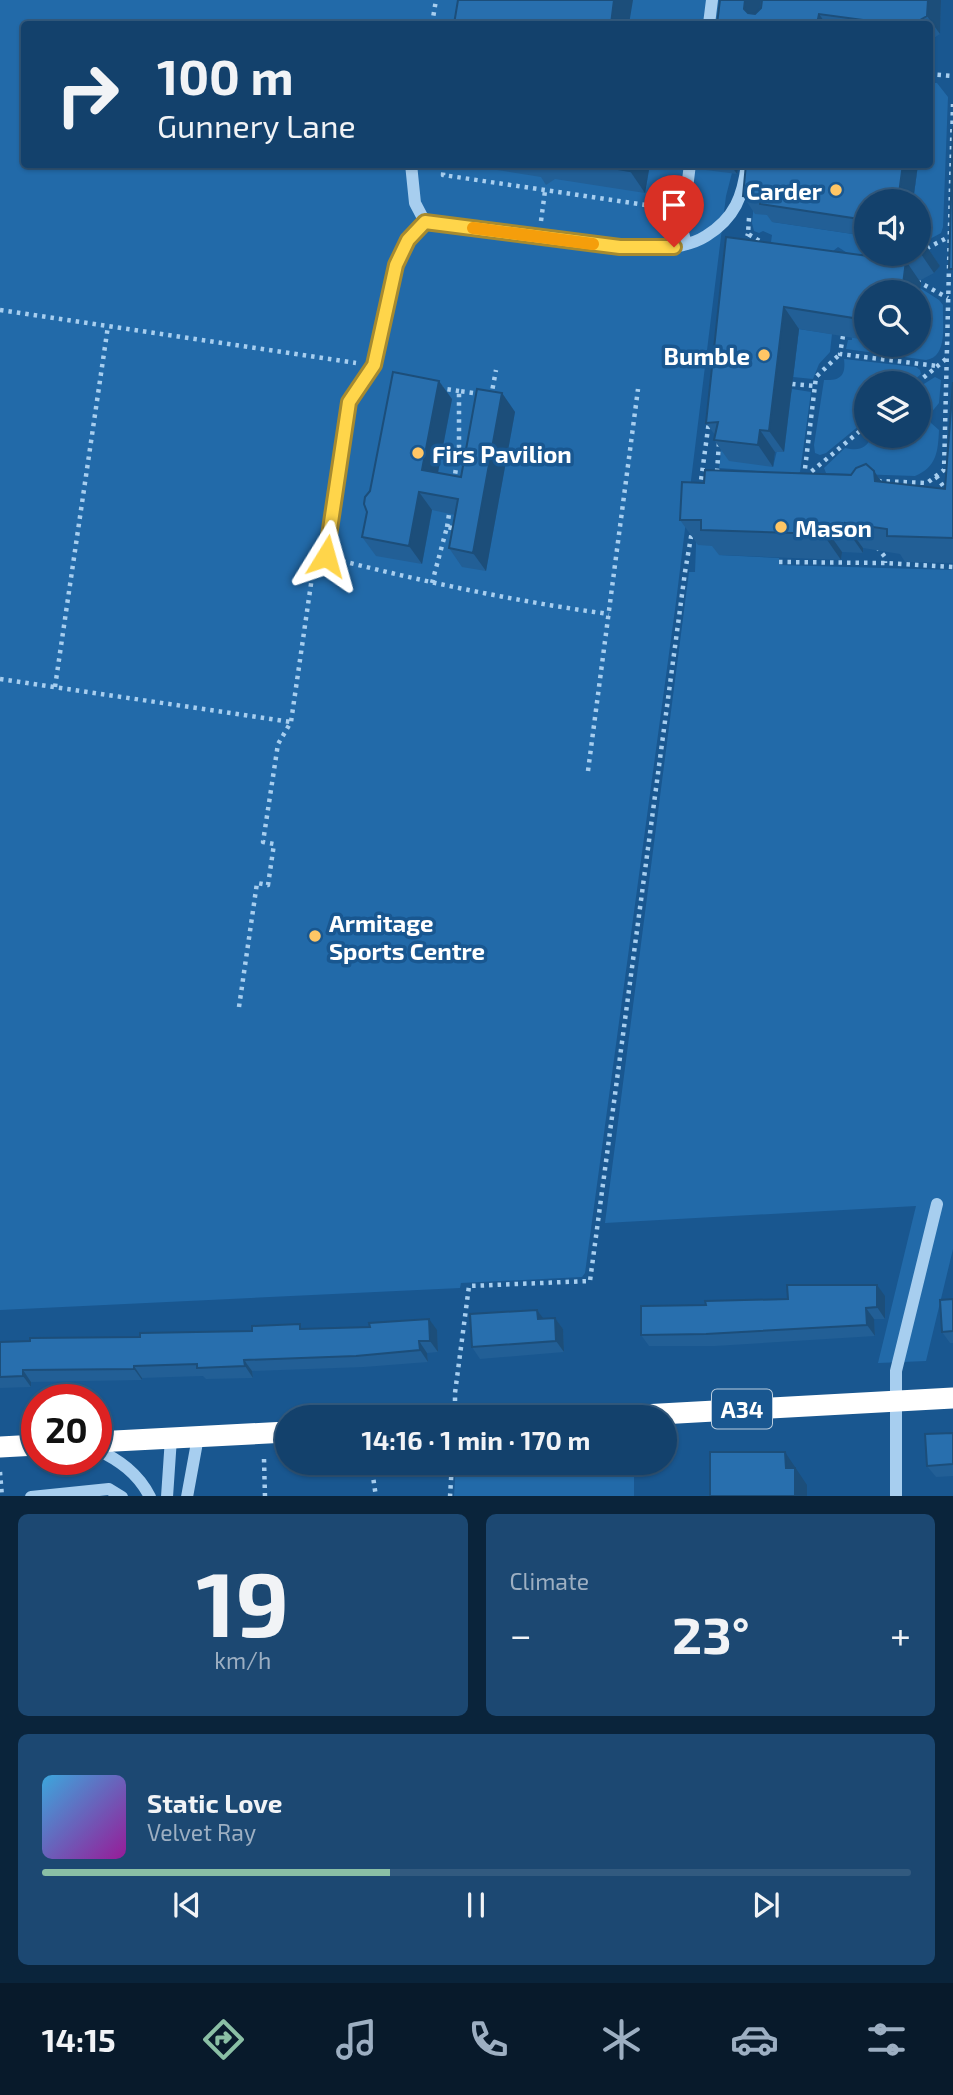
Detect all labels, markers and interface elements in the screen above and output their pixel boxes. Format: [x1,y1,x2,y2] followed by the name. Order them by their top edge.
[157,46,294,105] text: 100 m
[42,49,133,140] icon: right
[157,106,356,144] text: Gunnery Lane
[644,175,704,247] pin
[746,176,823,205] place label: Carder
[828,182,844,198] marker: Carder
[655,186,693,224] icon: arrive
[854,189,931,448] map controls
[854,189,931,266] button: sound
[854,280,931,357] button: search
[664,341,750,370] place label: Bumble
[756,347,772,363] marker: Bumble
[854,371,931,448] button: layers
[432,439,572,468] place label: Firs Pavilion
[410,445,426,461] marker: Firs Pavilion
[795,513,872,542] place label: Mason
[289,519,363,593] position arrow
[773,519,789,535] marker: Mason
[329,908,485,965] place label: Armitage Sports Centre
[307,928,323,944] marker: Armitage Sports Centre
[21,1384,112,1475] speed limit sign: 20
[712,1390,772,1428] road number: A34
[361,1424,591,1455] text: 14:16 · 1 min · 170 m
[196,1546,289,1655] text: 19
[510,1567,589,1595] text: Climate
[672,1602,750,1664] text: 23°
[510,1611,532,1657] text: −
[890,1611,911,1657] text: +
[214,1646,271,1674] text: km/h
[147,1787,283,1818] text: Static Love
[147,1818,256,1846] text: Velvet Ray
[168,1886,206,1924] icon: previous
[457,1886,495,1924] icon: pause
[747,1886,785,1924] icon: next
[199,2015,248,2064] icon: directions
[332,2015,381,2064] icon: music
[464,2015,513,2064] icon: phone
[597,2015,646,2064] icon: climate
[730,2015,779,2064] icon: car
[862,2015,911,2064] icon: filters
[42,2020,116,2058] text: 14:15

